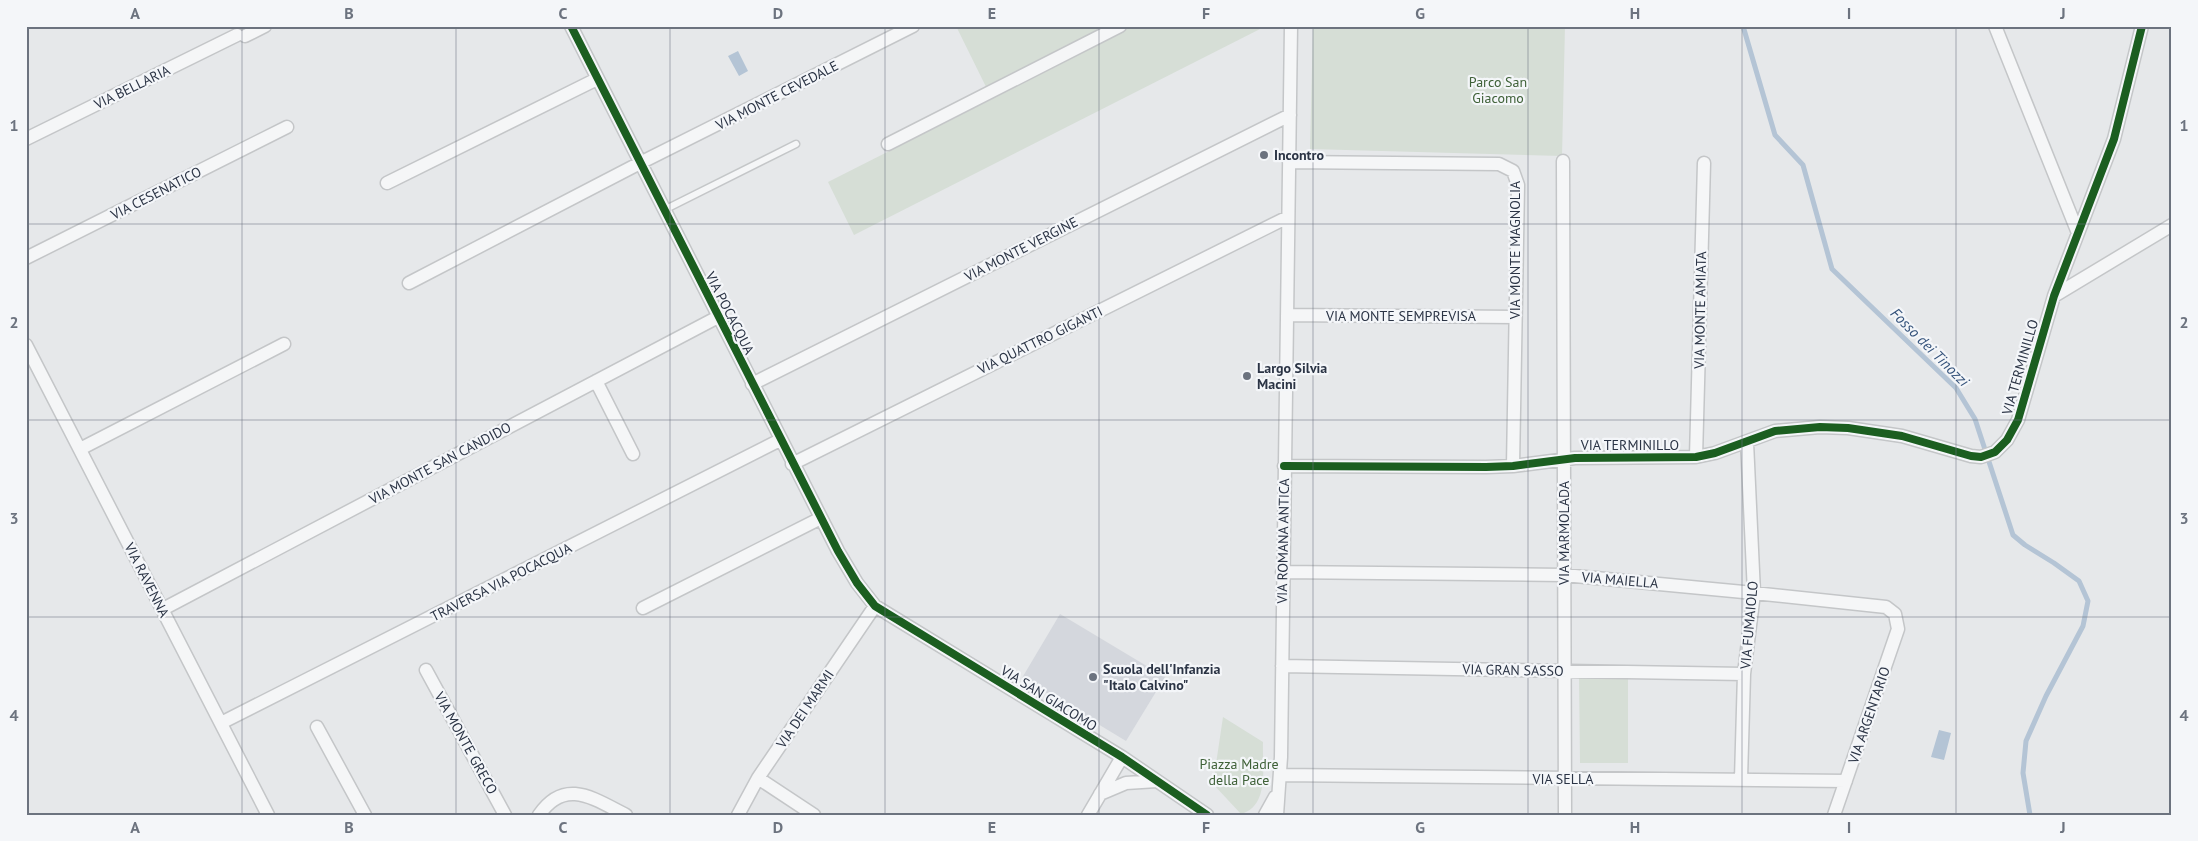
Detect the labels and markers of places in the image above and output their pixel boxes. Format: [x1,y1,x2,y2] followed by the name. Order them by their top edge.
[1274,146,1324,164] place label: Incontro
[1258,149,1270,161] marker: Incontro
[1257,359,1327,393] place label: Largo Silvia Macini
[1241,370,1253,382] marker: Largo Silvia Macini
[1103,660,1220,694] place label: Scuola dell'Infanzia "Italo Calvino"
[1087,671,1099,683] marker: Scuola dell'Infanzia "Italo Calvino"

